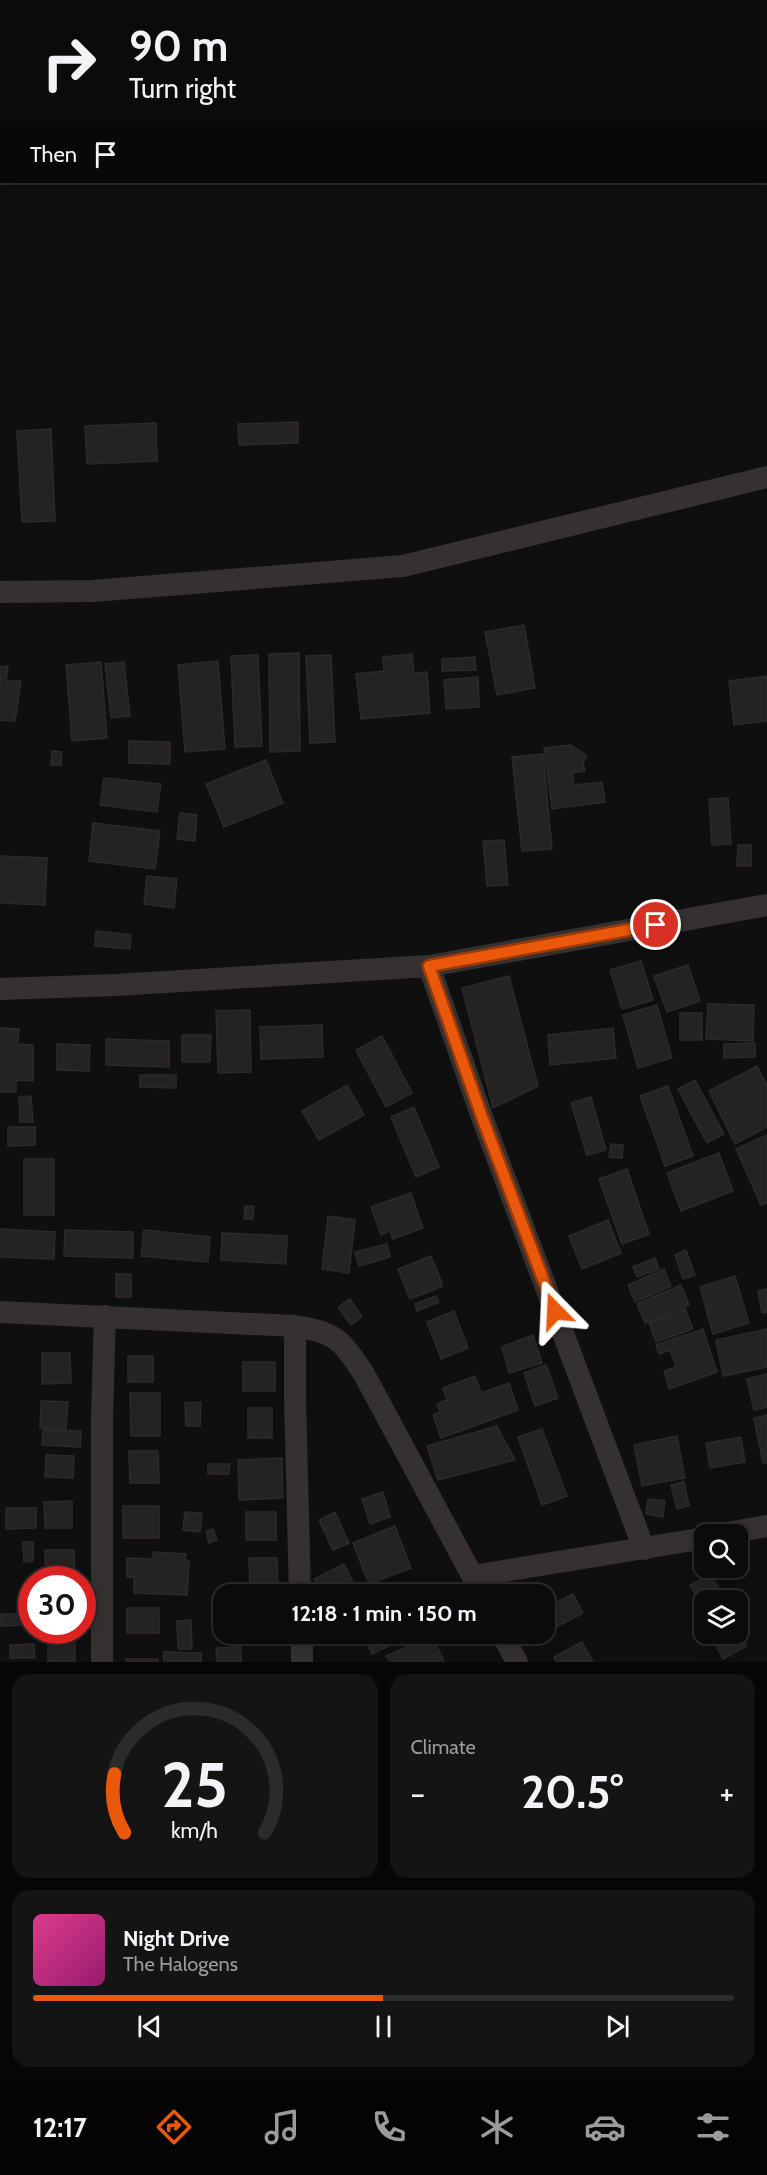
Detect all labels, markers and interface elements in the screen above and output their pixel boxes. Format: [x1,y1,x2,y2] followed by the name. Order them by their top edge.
[129,20,228,72] text: 90 m
[30,24,108,102] icon: right
[129,72,236,105] text: Turn right
[89,138,122,171] icon: arrive
[30,141,77,168] text: Then
[630,899,681,950] pin
[639,908,672,941] icon: arrive
[523,1279,587,1343] position arrow
[694,1524,748,1644] map controls
[694,1524,748,1578] button: search
[18,1566,96,1644] speed limit sign: 30
[694,1590,748,1644] button: layers
[291,1600,477,1627] text: 12:18 · 1 min · 150 m
[411,1735,476,1759] text: Climate
[161,1747,228,1823] text: 25
[521,1765,623,1819] text: 20.5°
[411,1773,425,1813] text: −
[719,1773,734,1813] text: +
[171,1817,218,1843] text: km/h
[123,1925,229,1952] text: Night Drive
[123,1952,238,1976] text: The Halogens
[133,2010,166,2043] icon: previous
[367,2010,400,2043] icon: pause
[601,2010,634,2043] icon: next
[153,2106,195,2148] icon: directions
[261,2106,303,2148] icon: music
[368,2106,410,2148] icon: phone
[476,2106,518,2148] icon: climate
[584,2106,626,2148] icon: car
[692,2106,734,2148] icon: filters
[33,2111,87,2144] text: 12:17

